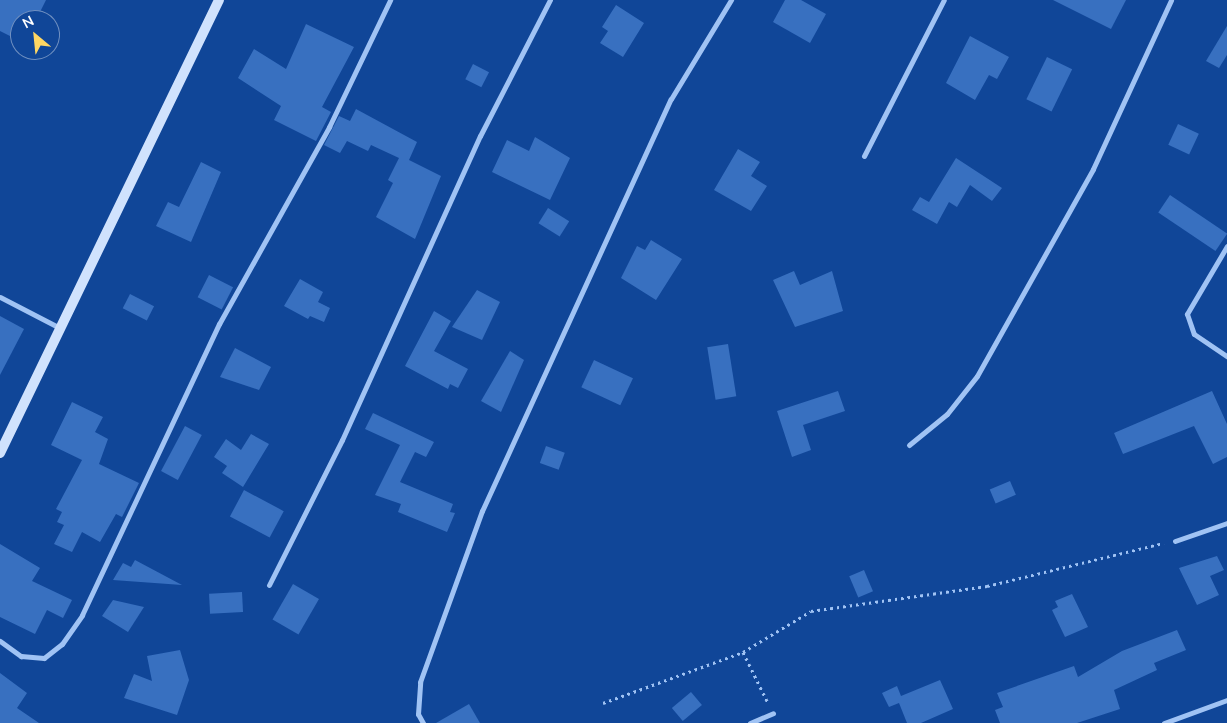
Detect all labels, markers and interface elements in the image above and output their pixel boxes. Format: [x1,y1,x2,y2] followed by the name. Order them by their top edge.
[10,10,60,60] north arrow
[19,11,37,33] text: N

